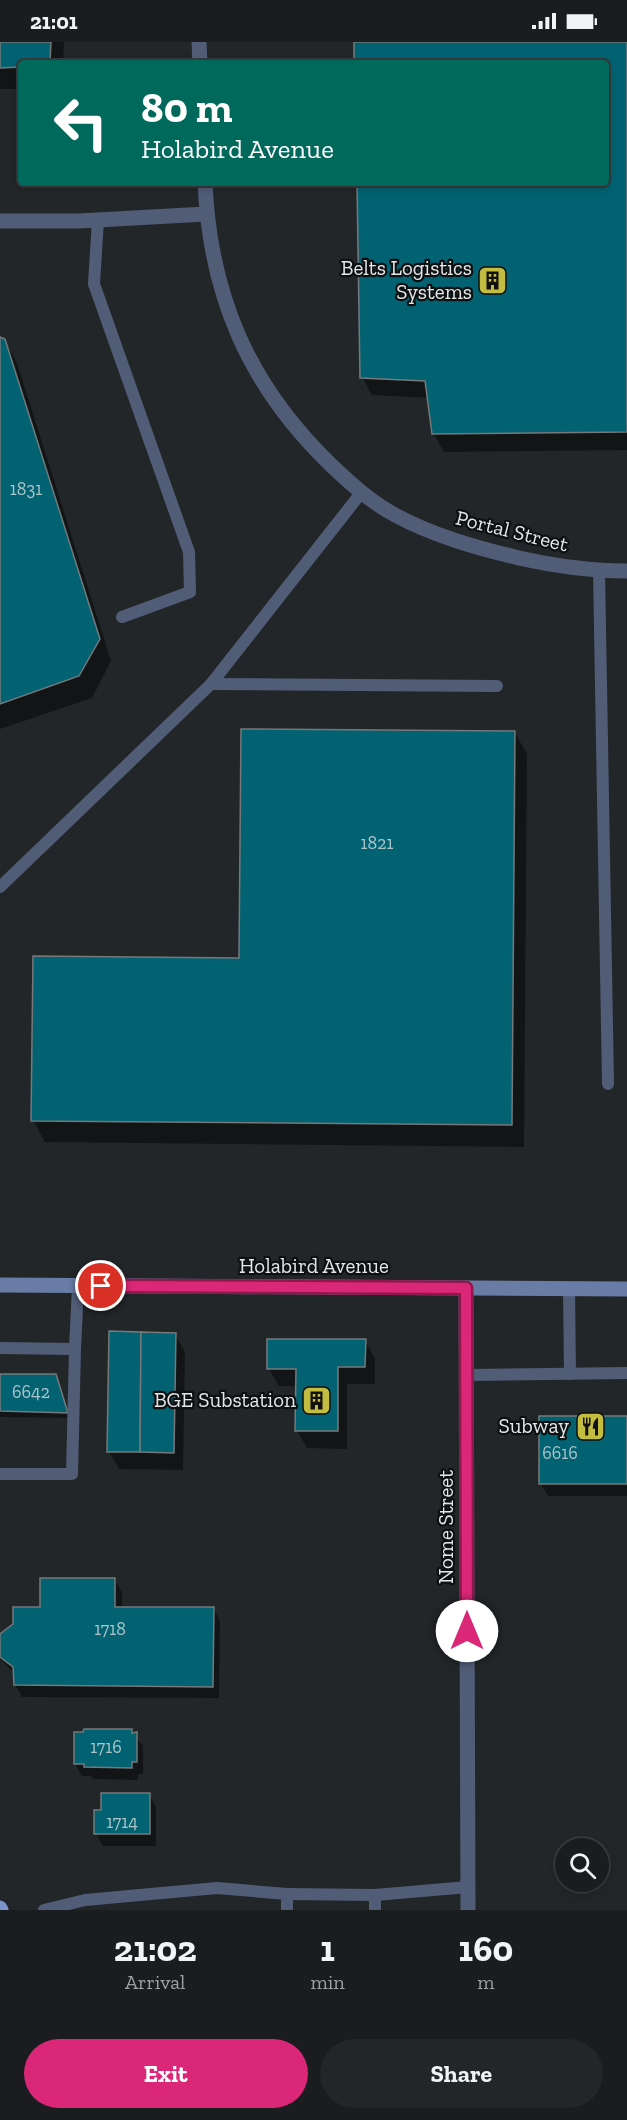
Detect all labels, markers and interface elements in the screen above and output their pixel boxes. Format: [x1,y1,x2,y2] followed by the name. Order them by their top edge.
[30,8,78,35] text: 21:01
[141,82,232,133] text: 80 m
[42,84,120,162] icon: left
[141,133,334,165] text: Holabird Avenue
[341,255,472,304] place label: Belts Logistics Systems
[477,264,509,296] building icon: Belts Logistics Systems
[10,478,42,500] house number: 1831
[453,504,571,557] street label: Portal Street
[361,832,393,854] house number: 1821
[239,1253,389,1278] street label: Holabird Avenue
[75,1260,126,1311] pin
[84,1269,117,1302] icon: arrive
[12,1381,50,1403] house number: 6642
[301,1384,333,1416] building icon: BGE Substation
[154,1387,296,1412] place label: BGE Substation
[574,1410,606,1442] restaurant icon: Subway
[498,1413,569,1438] place label: Subway
[542,1442,578,1464] house number: 6616
[433,1470,458,1584] street label: Nome Street
[435,1599,499,1663] position arrow
[94,1618,126,1640] house number: 1718
[90,1736,122,1758] house number: 1716
[106,1811,138,1833] house number: 1714
[555,1838,609,1892] map controls
[555,1838,609,1892] button: search
[114,1927,197,1970] text: 21:02
[320,1927,335,1970] text: 1
[459,1927,513,1970] text: 160
[125,1970,185,1994] text: Arrival
[310,1970,345,1994] text: min
[477,1970,495,1994] text: m
[24,2039,308,2108] button: Exit
[320,2039,603,2108] button: Share

